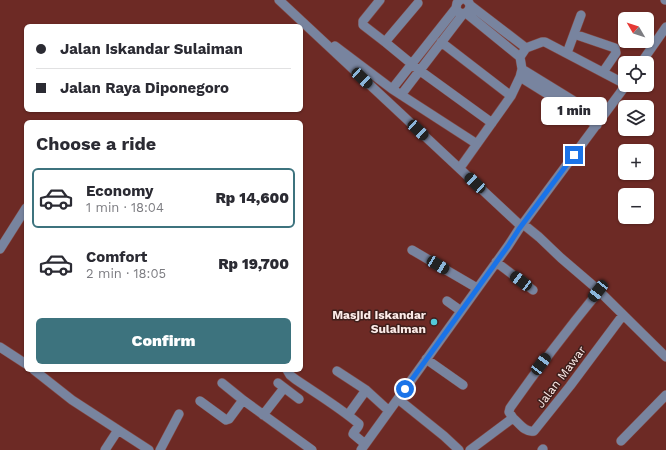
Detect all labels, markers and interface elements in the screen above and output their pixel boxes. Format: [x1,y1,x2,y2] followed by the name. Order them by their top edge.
[618,12,654,48] north arrow
[618,12,654,224] map controls
[60,40,243,58] text: Jalan Iskandar Sulaiman
[618,56,654,92] button: locate
[349,65,375,91] car
[60,79,229,97] text: Jalan Raya Diponegoro
[541,97,607,125] callout: 1 min
[618,100,654,136] button: layers
[557,103,591,118] text: 1 min
[405,117,431,143] car
[36,133,156,154] text: Choose a ride
[618,144,654,180] button: +
[565,146,583,164] route end
[462,170,488,196] car
[38,180,74,216] icon: car
[86,182,153,200] text: Economy
[618,188,654,224] button: −
[215,189,289,207] text: Rp 14,600
[86,200,164,215] text: 1 min · 18:04
[38,246,74,282] icon: car
[86,248,147,266] text: Comfort
[425,254,451,276] car
[218,255,289,273] text: Rp 19,700
[86,266,166,281] text: 2 min · 18:05
[508,269,534,293] car
[586,278,610,304] car
[332,308,427,336] place label: Masjid Iskandar Sulaiman
[429,317,439,327] marker: Masjid Iskandar Sulaiman
[36,318,291,364] button: Confirm
[533,343,589,411] street label: Jalan Mawar
[529,351,553,377] car
[396,380,414,398] route start

